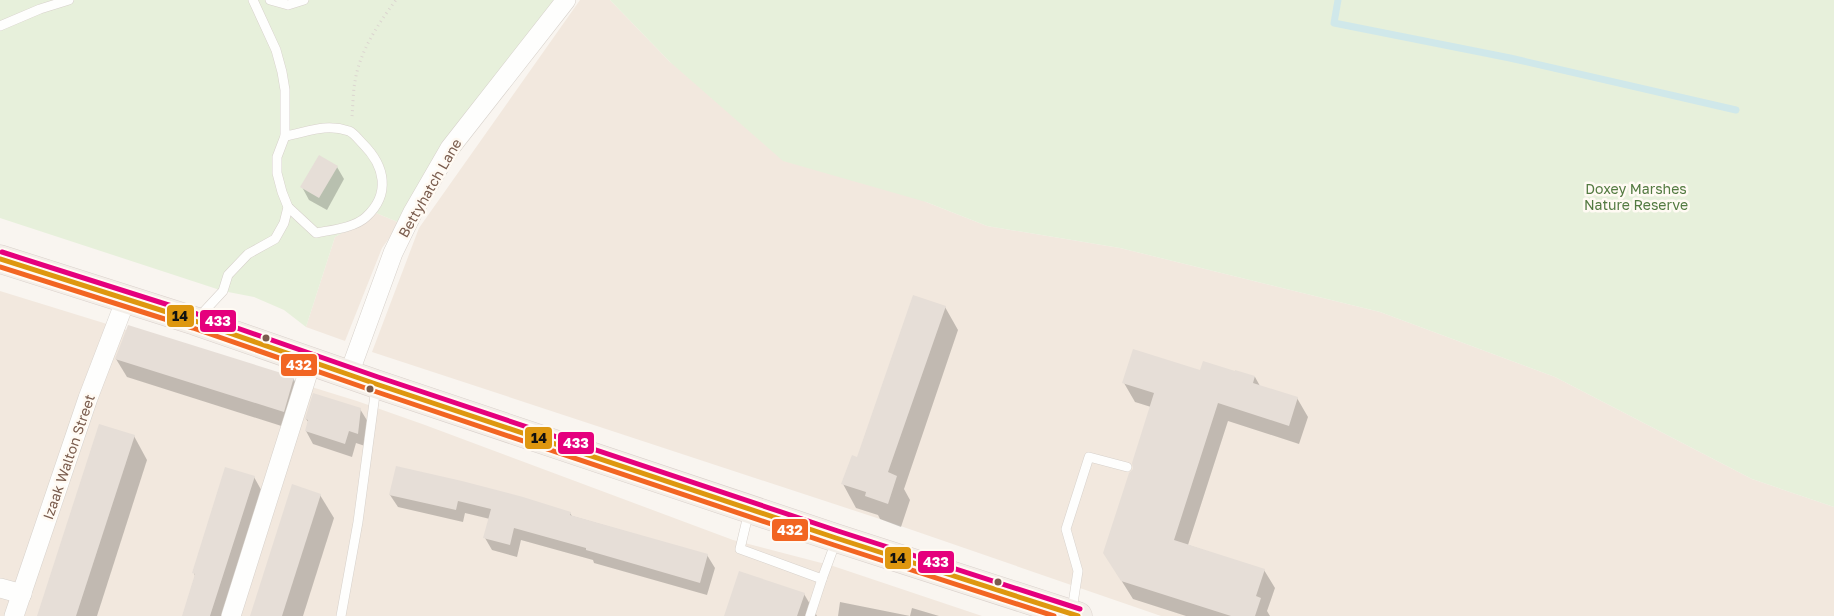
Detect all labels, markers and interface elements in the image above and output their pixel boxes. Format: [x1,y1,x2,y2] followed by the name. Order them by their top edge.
[394,135,465,240] street label: Bettyhatch Lane
[1584,180,1688,213] park label: Doxey Marshes Nature Reserve
[166,304,195,328] line badge: 14
[172,307,188,324] text: 14
[199,309,237,333] line badge: 433
[205,312,231,329] text: 433
[261,333,271,343] unlabelled marker
[280,353,318,377] line badge: 432
[286,356,312,373] text: 432
[365,384,375,394] unlabelled marker
[39,392,98,522] street label: Izaak Walton Street
[524,426,553,450] line badge: 14
[531,429,547,446] text: 14
[557,431,595,455] line badge: 433
[563,434,589,451] text: 433
[771,518,809,542] line badge: 432
[777,521,803,538] text: 432
[884,546,912,570] line badge: 14
[890,549,906,566] text: 14
[917,550,955,574] line badge: 433
[923,553,949,570] text: 433
[993,577,1003,587] unlabelled marker

